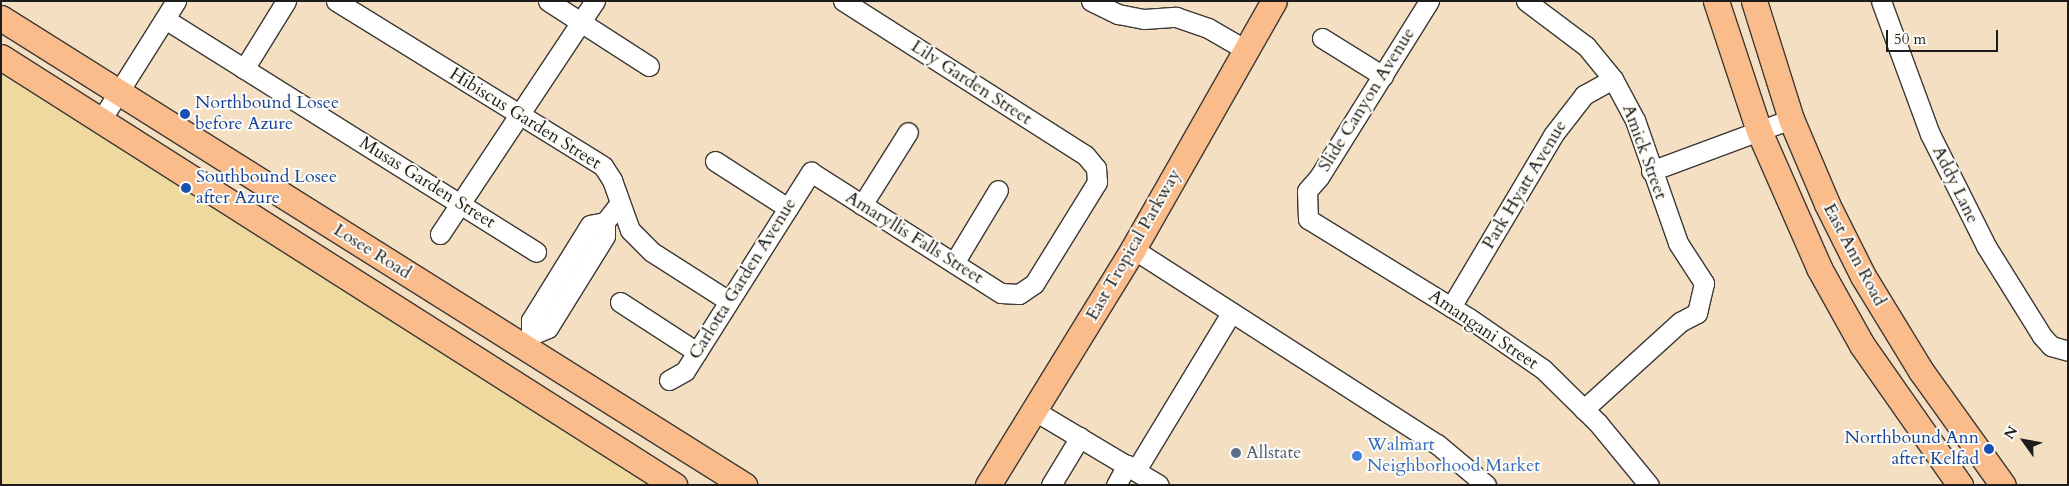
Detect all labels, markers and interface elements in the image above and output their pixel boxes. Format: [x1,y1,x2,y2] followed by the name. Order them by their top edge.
[1889,20,2002,52] scale bar
[1314,24,1420,176] street label: Slide Canyon Avenue
[1894,29,1926,49] text: 50 m
[907,36,1035,130] street label: Lily Garden Street
[445,64,605,174] street label: Hibiscus Garden Street
[195,93,339,136] place label: Northbound Losee before Azure
[1617,102,1671,202] street label: Amick Street
[179,108,191,120] marker: Northbound Losee before Azure
[1478,117,1572,253] street label: Park Hyatt Avenue
[355,132,499,234] street label: Musas Garden Street
[1927,143,1983,227] street label: Addy Lane
[1082,165,1186,325] street label: East Tropical Parkway
[196,167,337,210] place label: Southbound Losee after Azure
[180,182,192,194] marker: Southbound Losee after Azure
[841,187,987,289] street label: Amaryllis Falls Street
[685,194,801,364] street label: Carlotta Garden Avenue
[1818,200,1890,310] street label: East Ann Road
[329,220,415,284] street label: Losee Road
[1424,285,1542,375] street label: Amangani Street
[1999,416,2049,466] north arrow
[2000,423,2022,443] text: N
[1845,428,1979,470] place label: Northbound Ann after Kelfad
[1367,435,1540,478] place label: Walmart Neighborhood Market
[1246,442,1301,464] place label: Allstate
[1983,443,1995,455] marker: Northbound Ann after Kelfad
[1230,447,1242,459] marker: Allstate
[1351,450,1363,462] marker: Walmart Neighborhood Market

